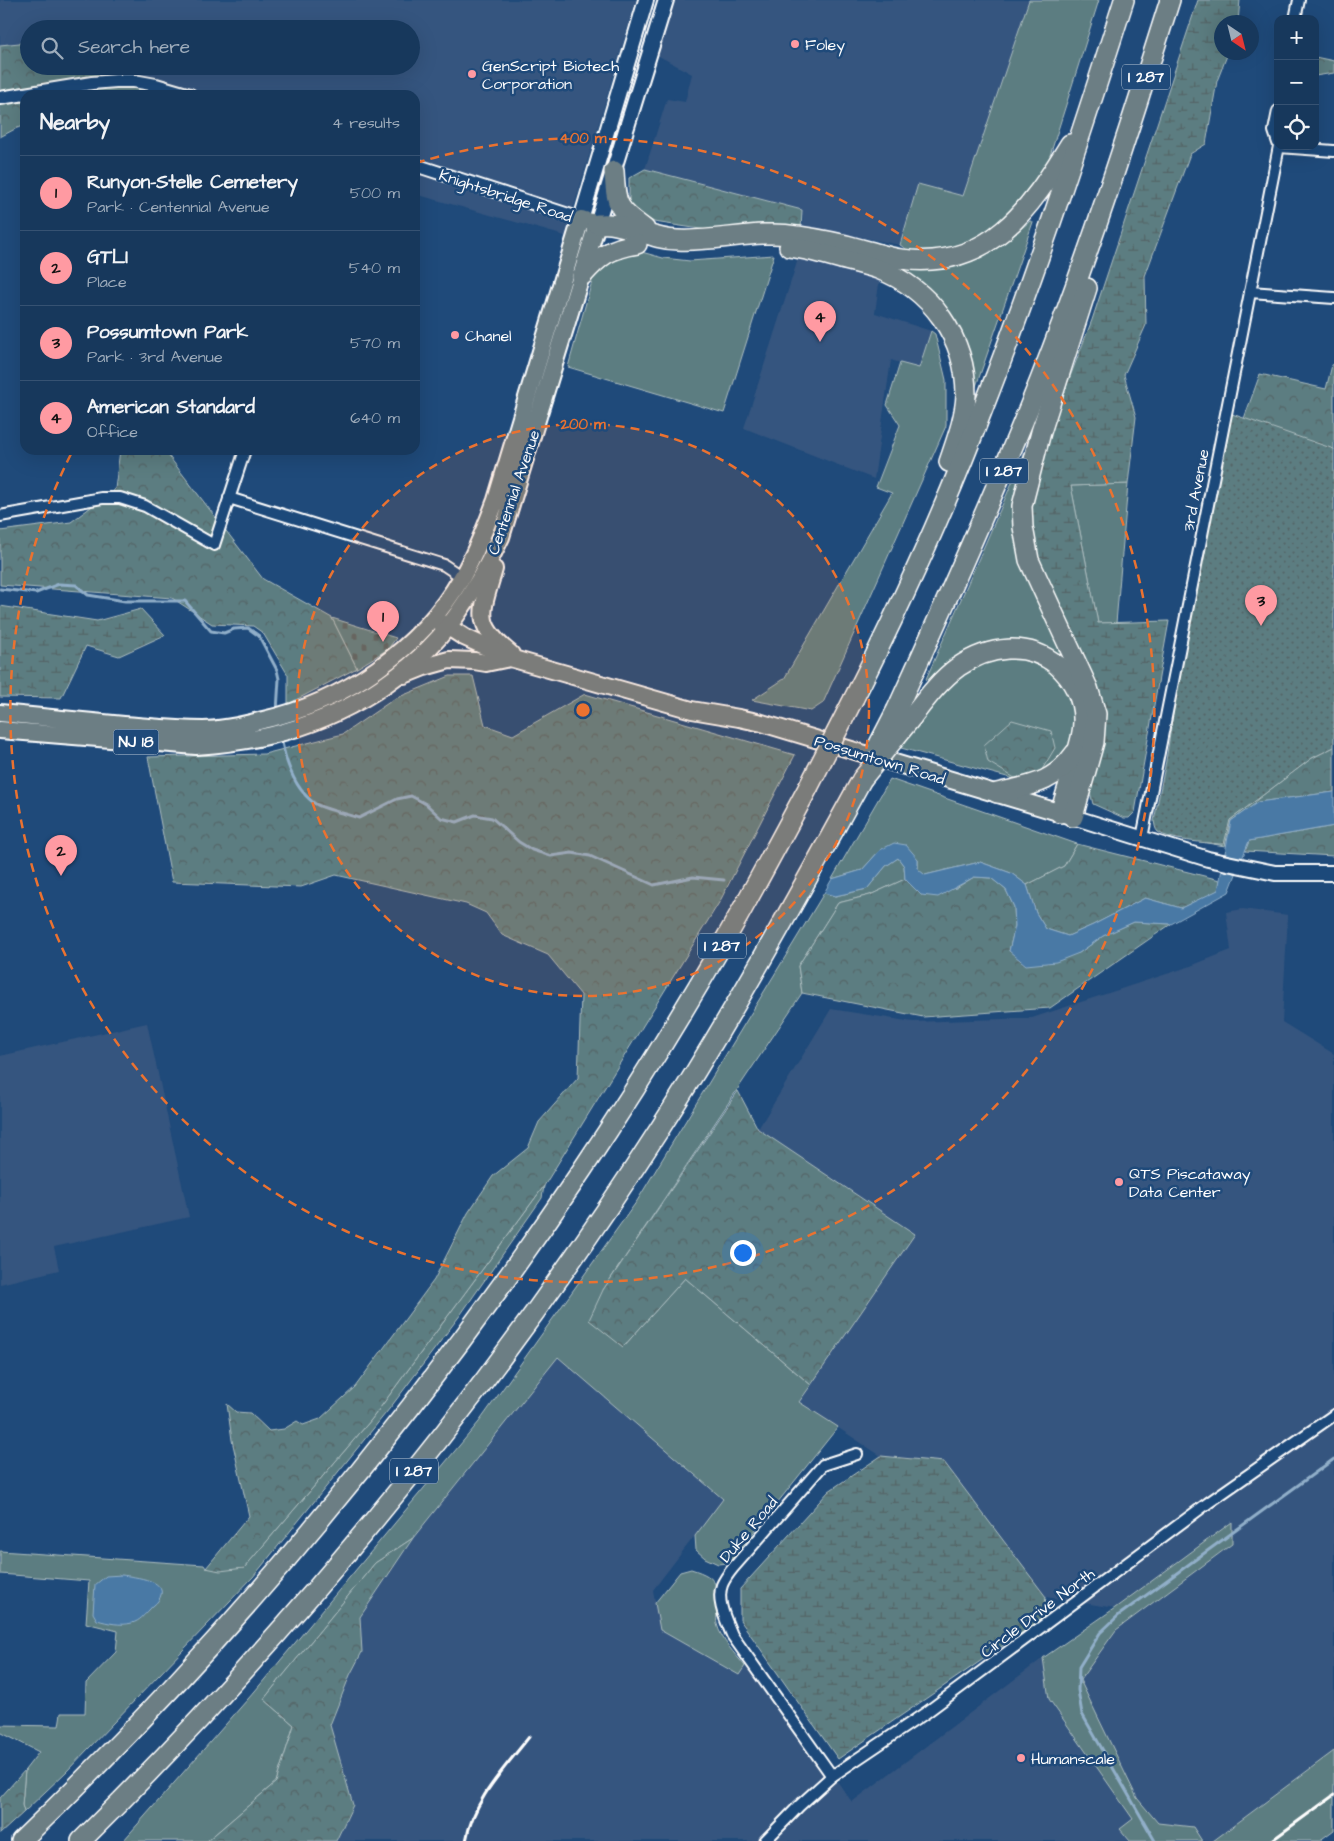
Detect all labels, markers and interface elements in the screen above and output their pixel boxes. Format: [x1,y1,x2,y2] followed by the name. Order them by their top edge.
[1214,15,1259,60] north arrow
[1274,15,1319,150] map controls
[1274,15,1319,60] button: +
[20,20,420,75] search box
[38,34,66,62] icon: search
[78,34,190,61] text: Search here
[805,34,845,57] place label: Foley
[789,38,801,50] marker: Foley
[482,55,619,95] place label: GenScript Biotech Corporation
[1274,60,1319,105] button: −
[1122,64,1170,90] road number: I 287
[466,68,478,80] marker: GenScript Biotech Corporation
[1274,105,1319,150] button: locate
[40,108,110,137] text: Nearby
[332,112,400,134] text: 4 results
[560,128,607,149] text: 400 m
[436,164,575,229] street label: Knightsbridge Road
[87,169,298,196] text: Runyon-Stelle Cemetery
[55,182,57,204] text: 1
[350,182,400,204] text: 500 m
[87,196,270,218] text: Park · Centennial Avenue
[87,244,128,271] text: GTLI
[51,257,61,279] text: 2
[349,257,400,279] text: 540 m
[87,271,127,293] text: Place
[804,301,836,342] pin: 4
[87,319,248,346] text: Possumtown Park
[465,325,512,347] place label: Chanel
[449,329,461,341] marker: Chanel
[52,332,60,354] text: 3
[350,332,400,354] text: 570 m
[87,346,223,368] text: Park · 3rd Avenue
[87,394,255,421] text: American Standard
[51,407,61,429] text: 4
[350,407,400,429] text: 640 m
[559,414,606,435] text: 200 m
[87,421,138,443] text: Office
[482,427,546,558] street label: Centennial Avenue
[1177,447,1215,533] street label: 3rd Avenue
[980,458,1028,484] road number: I 287
[1245,585,1277,626] pin: 3
[367,601,399,642] pin: 1
[574,701,592,719] centre of rings
[114,730,158,754] road number: NJ 18
[812,730,948,790] street label: Possumtown Road
[45,835,77,876] pin: 2
[698,934,746,958] road number: I 287
[1129,1163,1251,1203] place label: QTS Piscataway Data Center
[1113,1176,1125,1188] marker: QTS Piscataway Data Center
[730,1240,756,1266] your location
[390,1458,438,1484] road number: I 287
[715,1492,783,1567] street label: Duke Road
[976,1563,1099,1663] street label: Circle Drive North
[1031,1748,1115,1770] place label: Humanscale
[1015,1752,1027,1764] marker: Humanscale

